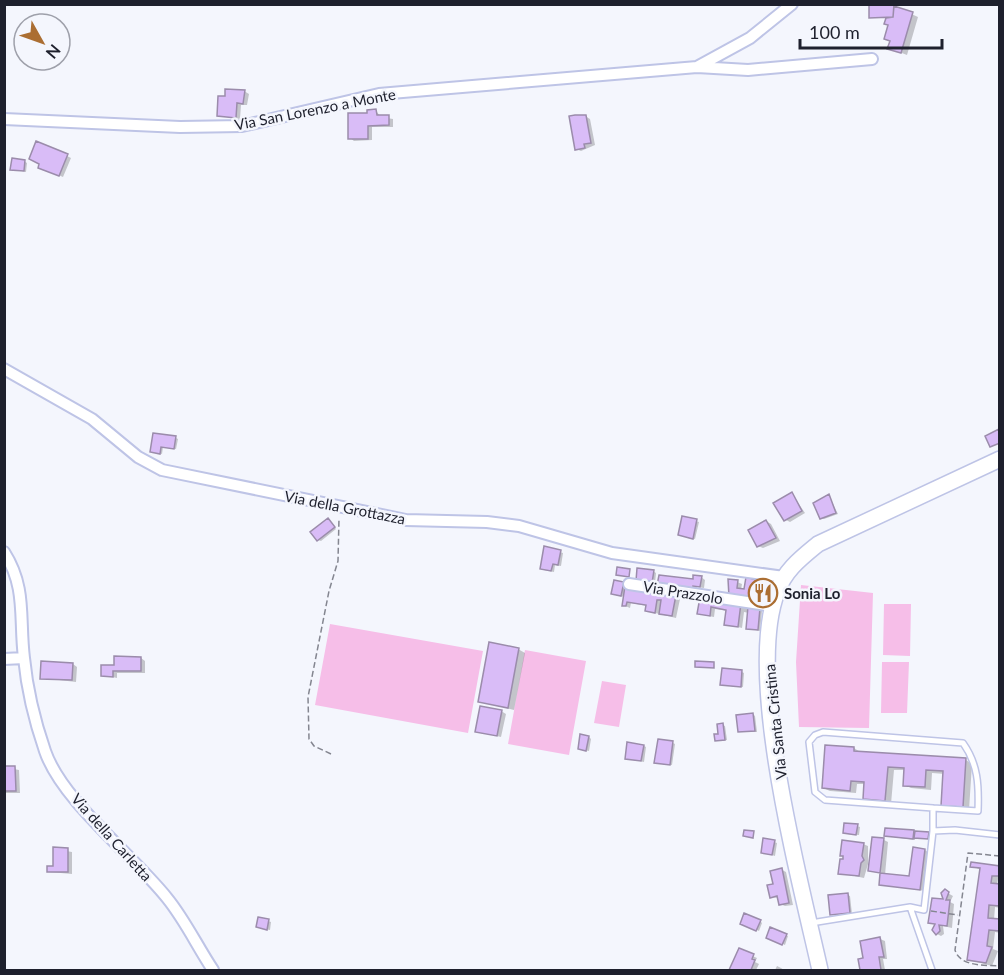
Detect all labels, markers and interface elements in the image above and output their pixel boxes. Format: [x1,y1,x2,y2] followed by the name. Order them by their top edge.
[12,12,72,72] north arrow
[800,12,942,50] scale bar
[809,21,860,43] text: 100 m
[43,41,65,63] text: N
[233,85,397,133] street label: Via San Lorenzo a Monte
[283,486,407,528] street label: Via della Grottazza
[642,577,724,607] street label: Via Prazzolo
[747,577,779,609] restaurant icon: Sonia Lo
[784,584,841,602] place label: Sonia Lo
[760,663,790,781] street label: Via Santa Cristina
[68,789,156,885] street label: Via della Carletta

